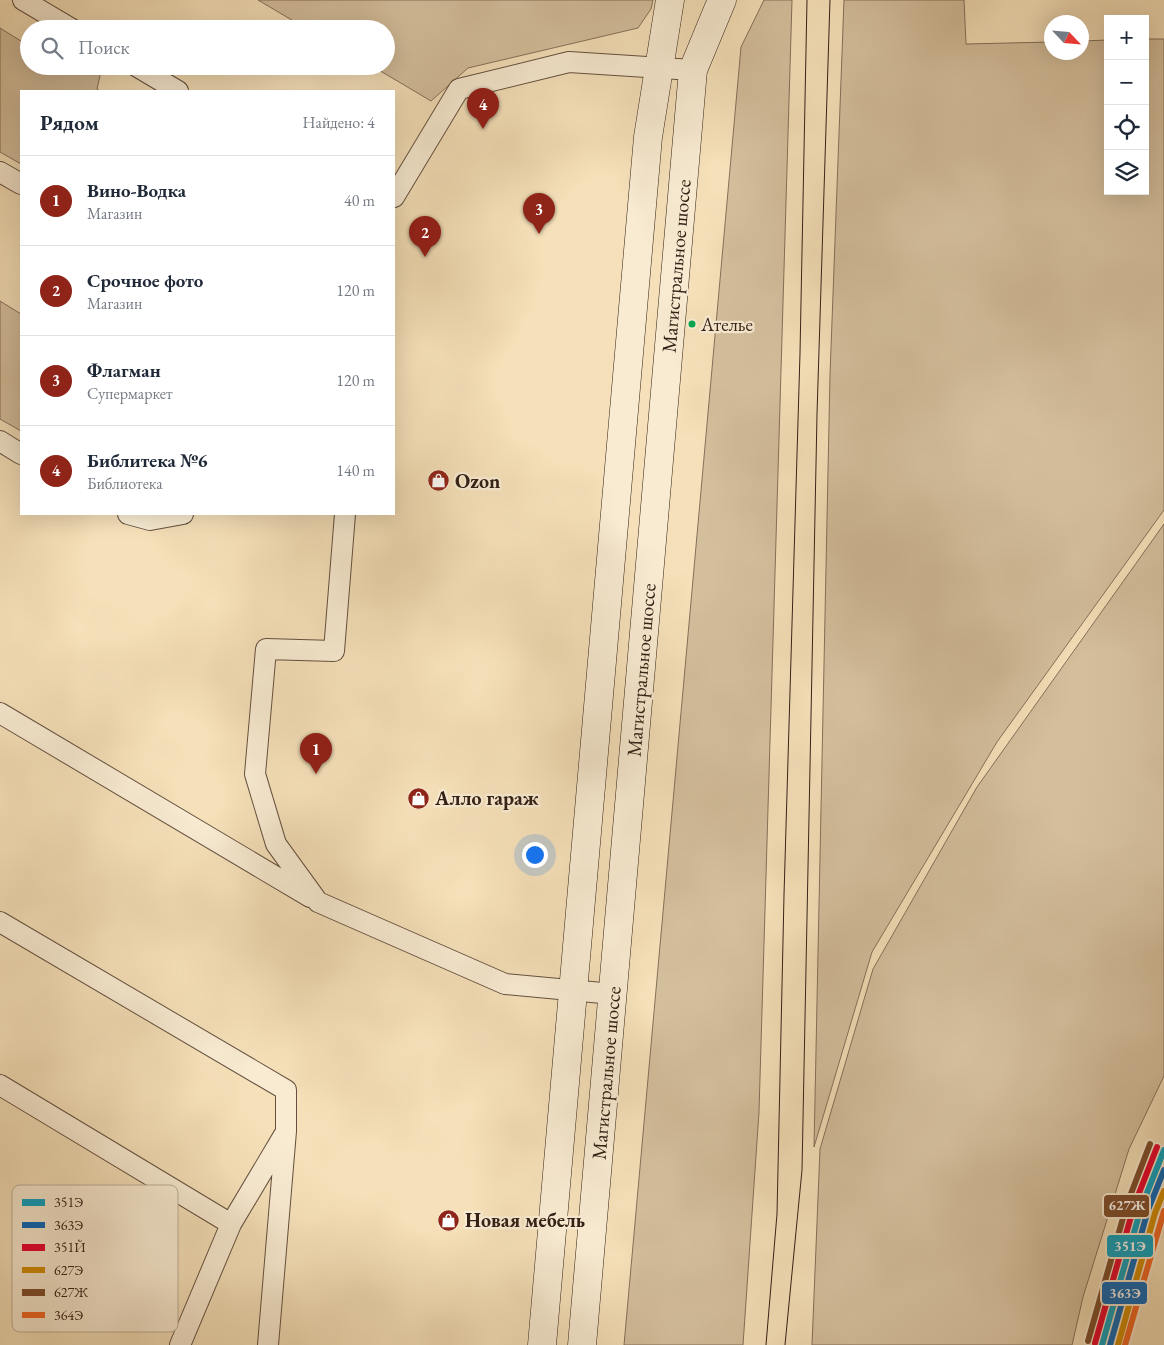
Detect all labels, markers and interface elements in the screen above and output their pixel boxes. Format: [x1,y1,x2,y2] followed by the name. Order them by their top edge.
[1044,15,1089,60] north arrow
[1104,15,1149,195] map controls
[1104,15,1149,60] button: +
[20,20,395,75] search box
[38,34,66,62] icon: search
[78,35,130,60] text: Поиск
[1104,60,1149,105] button: −
[467,88,499,129] pin: 4
[1104,105,1149,150] button: locate
[40,109,99,136] text: Рядом
[303,112,375,133] text: Найдено: 4
[1104,150,1149,195] button: layers
[87,178,186,203] text: Вино-Водка
[655,178,697,354] street label: Магистральное шоссе
[52,190,60,211] text: 1
[344,190,375,211] text: 40 m
[523,193,555,234] pin: 3
[87,203,142,224] text: Магазин
[409,216,441,257] pin: 2
[87,268,203,293] text: Срочное фото
[52,280,60,301] text: 2
[336,280,375,301] text: 120 m
[87,293,142,314] text: Магазин
[700,312,753,337] place label: Ателье
[687,319,697,329] marker: Ателье
[87,358,161,383] text: Флагман
[52,370,60,391] text: 3
[336,370,375,391] text: 120 m
[87,383,173,404] text: Супермаркет
[87,448,207,473] text: Библитека №6
[52,460,60,481] text: 4
[336,460,375,481] text: 140 m
[455,468,500,494] place label: Ozon
[427,469,451,493] shop icon: Ozon
[87,473,163,494] text: Библиотека
[620,582,662,758] street label: Магистральное шоссе
[300,733,332,774] pin: 1
[434,785,539,811] place label: Алло гараж
[407,786,431,810] shop icon: Алло гараж
[522,842,548,868] your location
[585,985,627,1161] street label: Магистральное шоссе
[12,1185,178,1332] legend
[54,1193,83,1211] text: 351Э
[1103,1194,1150,1218] line badge: 627Ж
[1109,1196,1146,1214] text: 627Ж
[465,1207,585,1233] place label: Новая мебель
[437,1208,461,1232] shop icon: Новая мебель
[54,1216,83,1234] text: 363Э
[1106,1234,1154,1258] line badge: 351Э
[1114,1237,1146,1255] text: 351Э
[54,1238,86,1256] text: 351Й
[54,1261,83,1279] text: 627Э
[1101,1281,1148,1305] line badge: 363Э
[54,1283,88,1301] text: 627Ж
[1109,1284,1141,1302] text: 363Э
[54,1306,83,1324] text: 364Э

